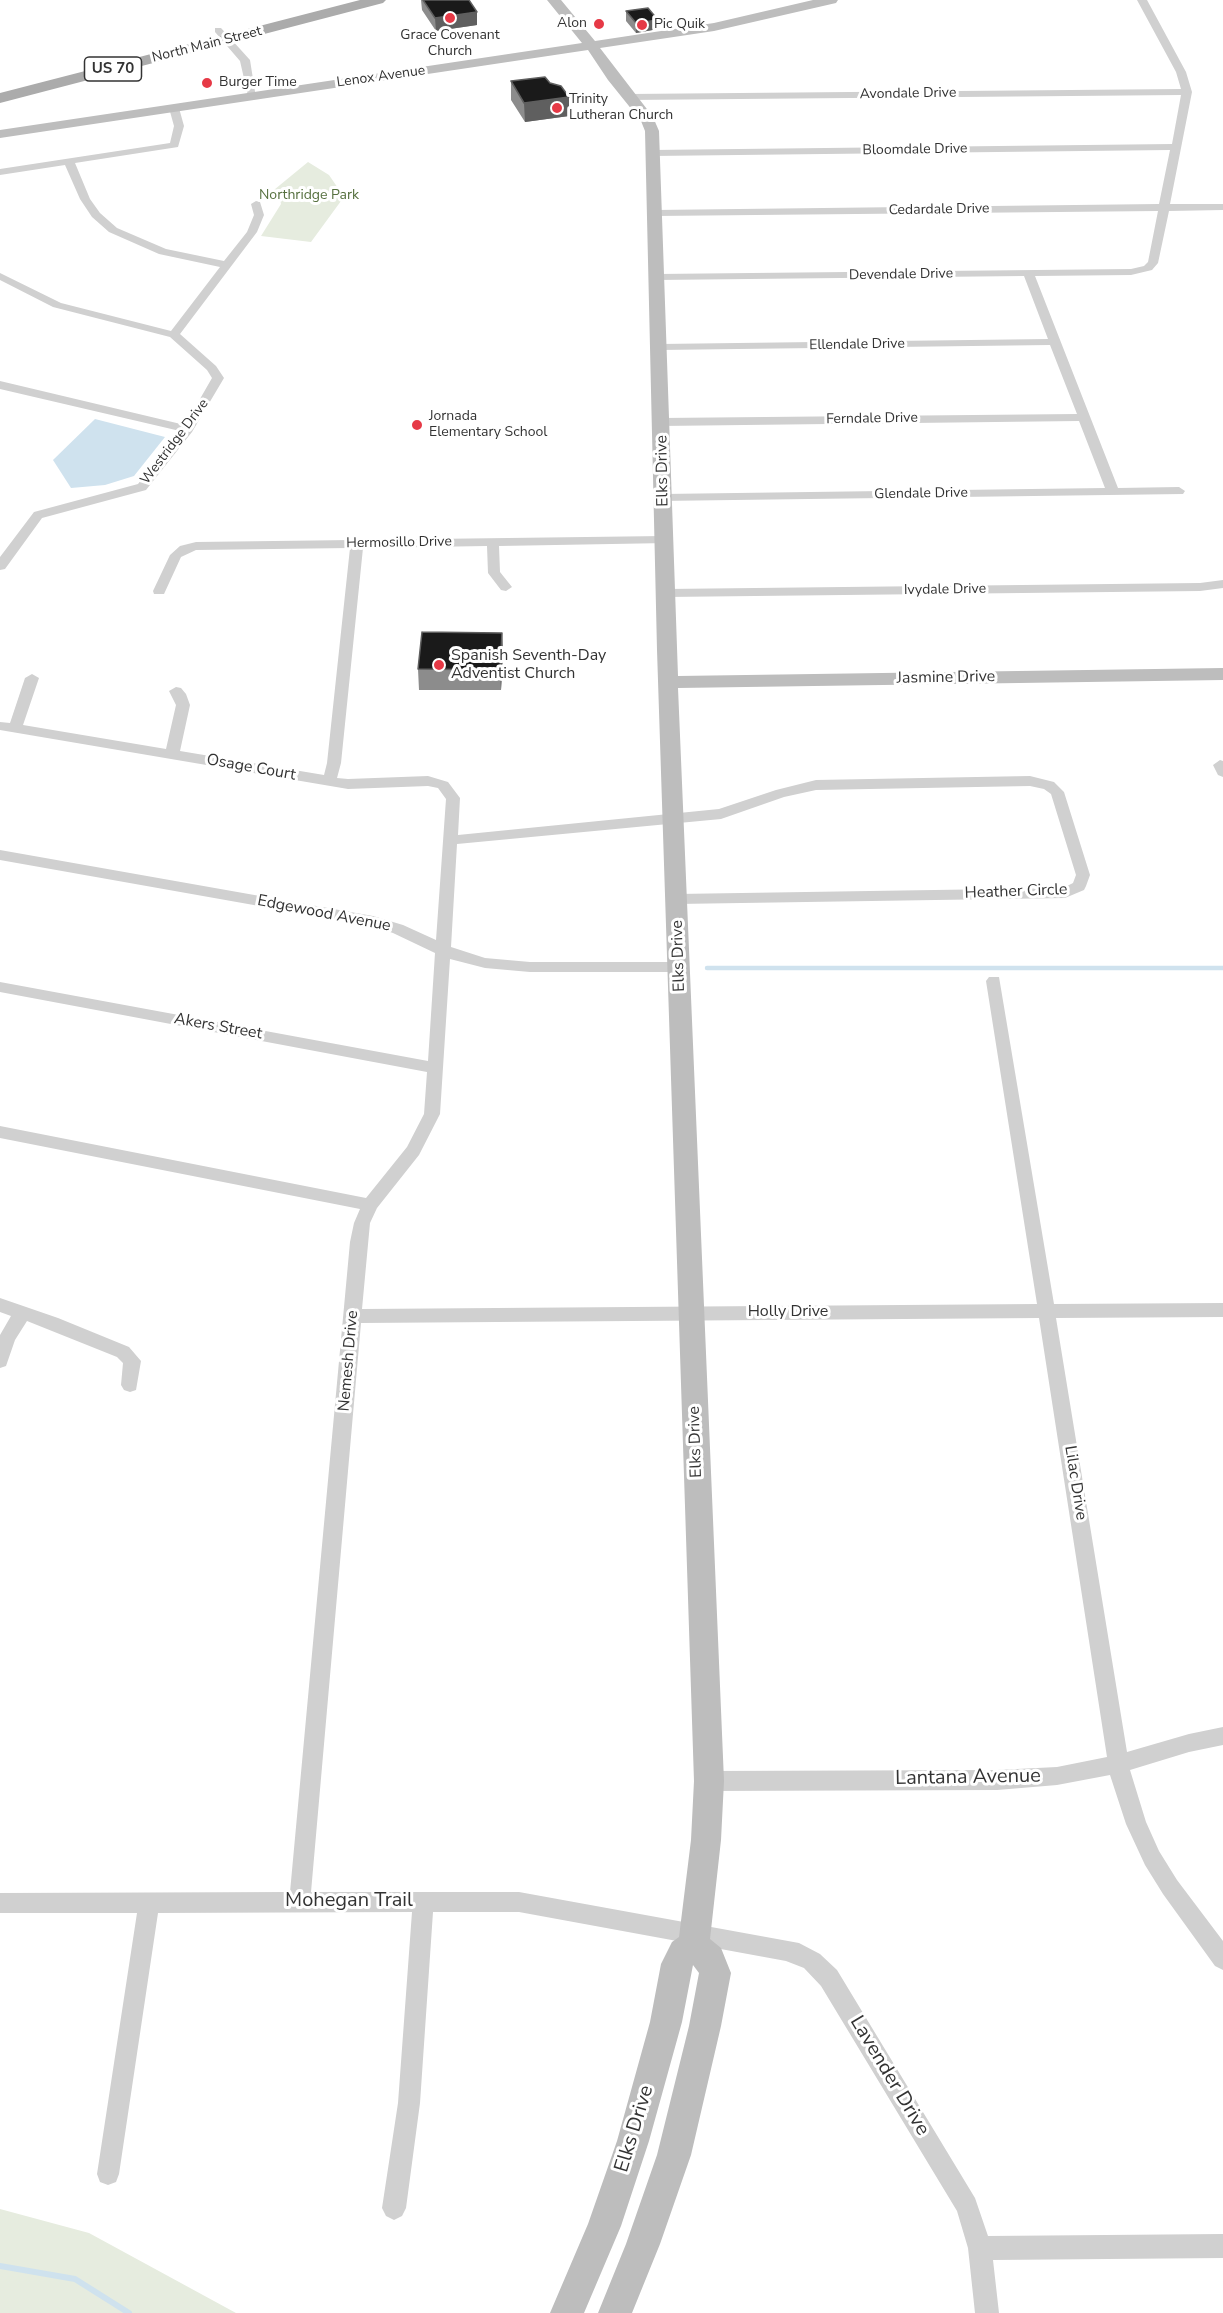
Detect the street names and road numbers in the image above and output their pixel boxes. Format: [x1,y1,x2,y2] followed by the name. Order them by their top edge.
[150,23,264,67] street label: North Main Street
[84,57,142,81] road number: US 70
[336,62,426,92] street label: Lenox Avenue
[860,85,956,103] street label: Avondale Drive
[862,141,968,159] street label: Bloomdale Drive
[888,201,990,219] street label: Cedardale Drive
[849,266,953,284] street label: Devendale Drive
[809,336,905,354] street label: Ellendale Drive
[137,396,213,488] street label: Westridge Drive
[826,410,918,428] street label: Ferndale Drive
[653,435,673,507] street label: Elks Drive
[874,485,968,503] street label: Glendale Drive
[346,534,452,552] street label: Hermosillo Drive
[904,581,986,599] street label: Ivydale Drive
[897,668,995,688] street label: Jasmine Drive
[205,751,297,785] street label: Osage Court
[964,881,1068,903] street label: Heather Circle
[256,892,392,936] street label: Edgewood Avenue
[668,920,690,992] street label: Elks Drive
[172,1010,264,1044] street label: Akers Street
[748,1302,828,1322] street label: Holly Drive
[335,1310,363,1412] street label: Nemesh Drive
[685,1406,707,1478] street label: Elks Drive
[1060,1444,1090,1522] street label: Lilac Drive
[895,1765,1041,1791] street label: Lantana Avenue
[285,1889,413,1913] street label: Mohegan Trail
[844,2012,934,2140] street label: Lavender Drive
[610,2083,660,2175] street label: Elks Drive

